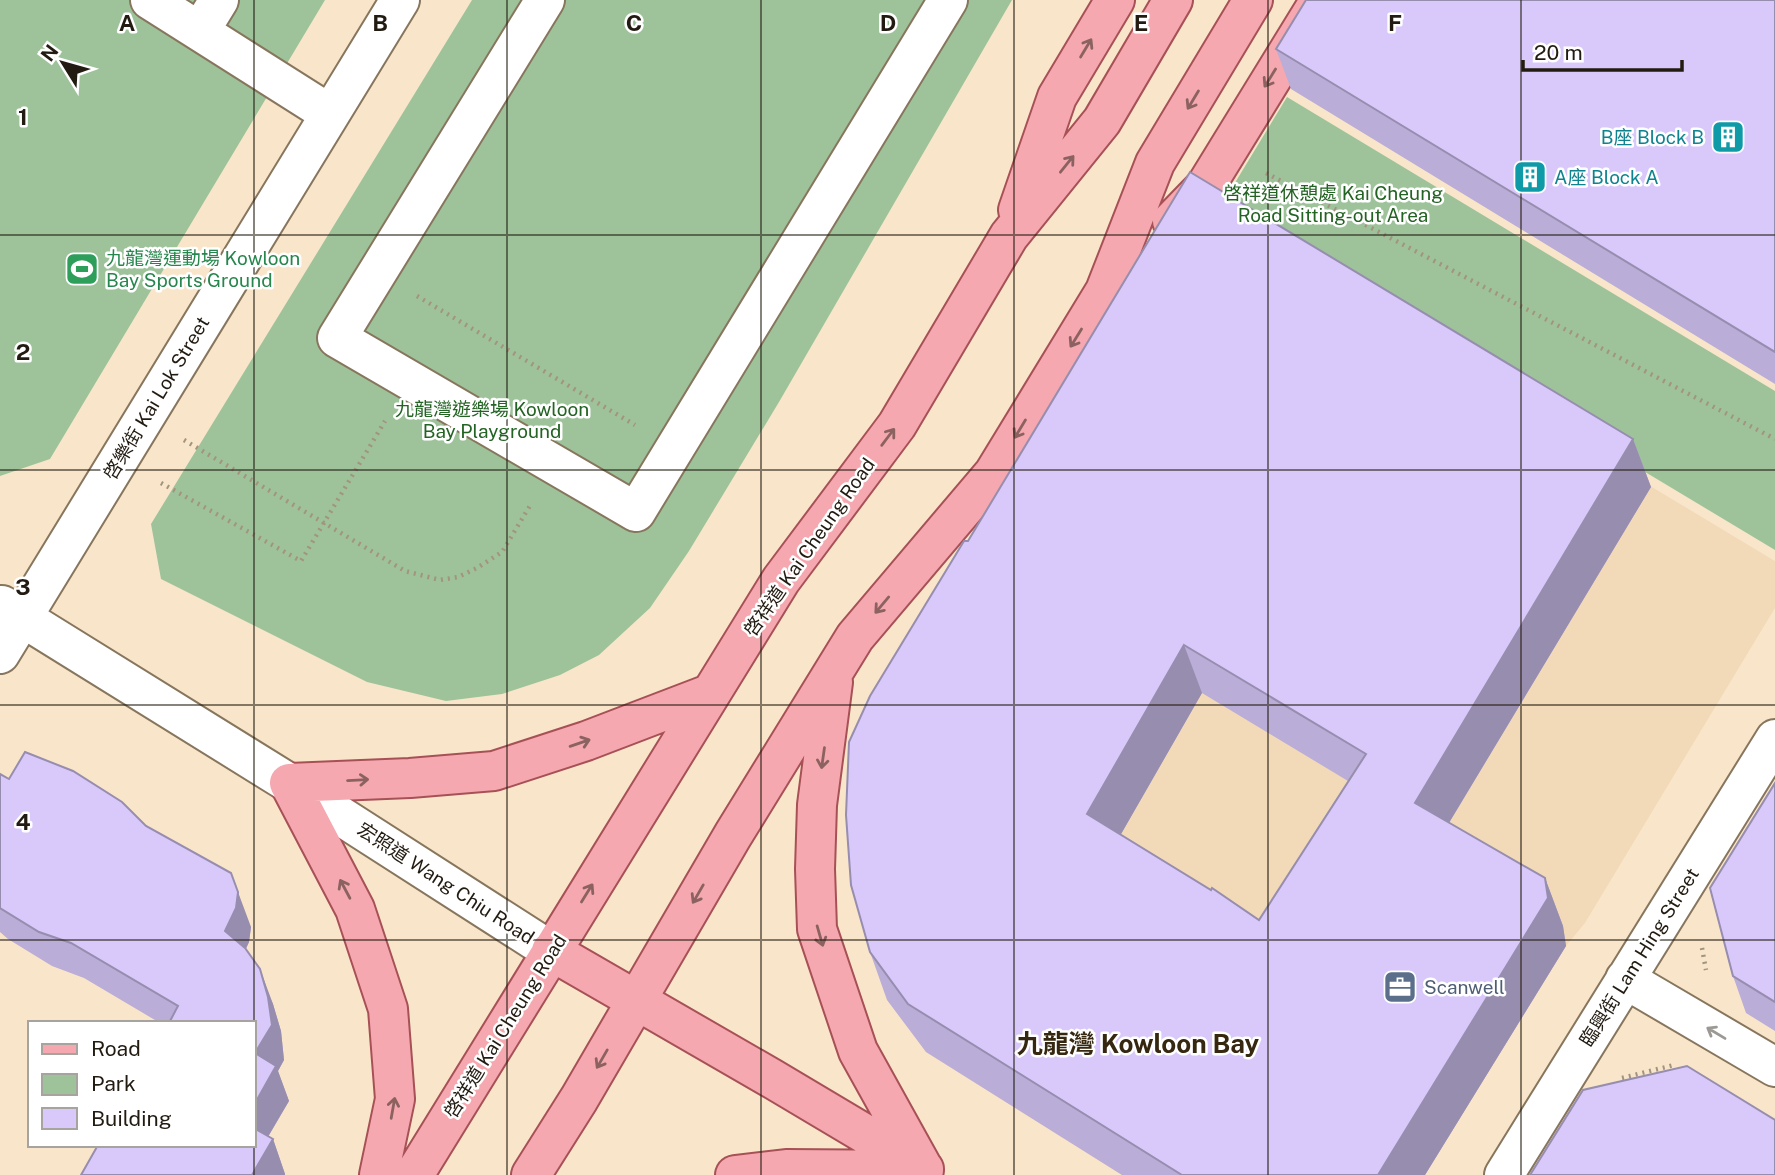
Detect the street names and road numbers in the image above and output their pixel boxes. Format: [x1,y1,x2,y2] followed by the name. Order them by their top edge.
[99,312,213,484] street label: 啓樂街 Kai Lok Street
[739,454,879,640] street label: 啓祥道 Kai Cheung Road
[354,818,538,948] street label: 宏照道 Wang Chiu Road
[1575,864,1703,1050] street label: 臨興街 Lam Hing Street
[439,930,571,1122] street label: 啓祥道 Kai Cheung Road

